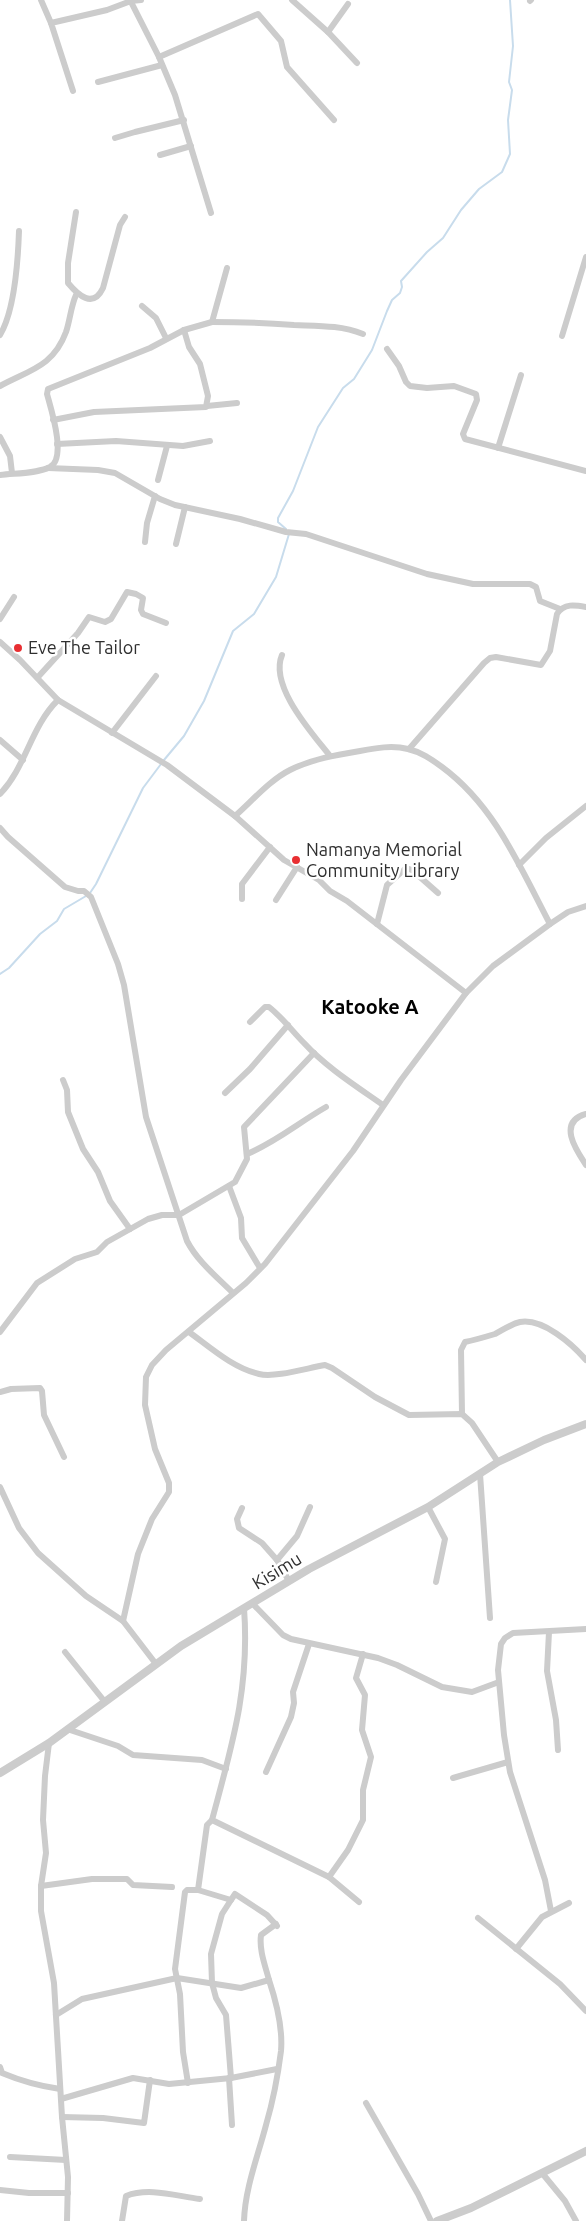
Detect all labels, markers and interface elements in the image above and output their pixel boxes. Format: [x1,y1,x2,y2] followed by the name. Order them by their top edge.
[28,637,140,657] place label: Eve The Tailor
[12,642,24,654] marker: Eve The Tailor
[306,839,462,880] place label: Namanya Memorial Community Library
[290,854,302,866] marker: Namanya Memorial Community Library
[321,995,419,1018] district label: Katooke A
[248,1548,305,1593] street label: Kisimu

